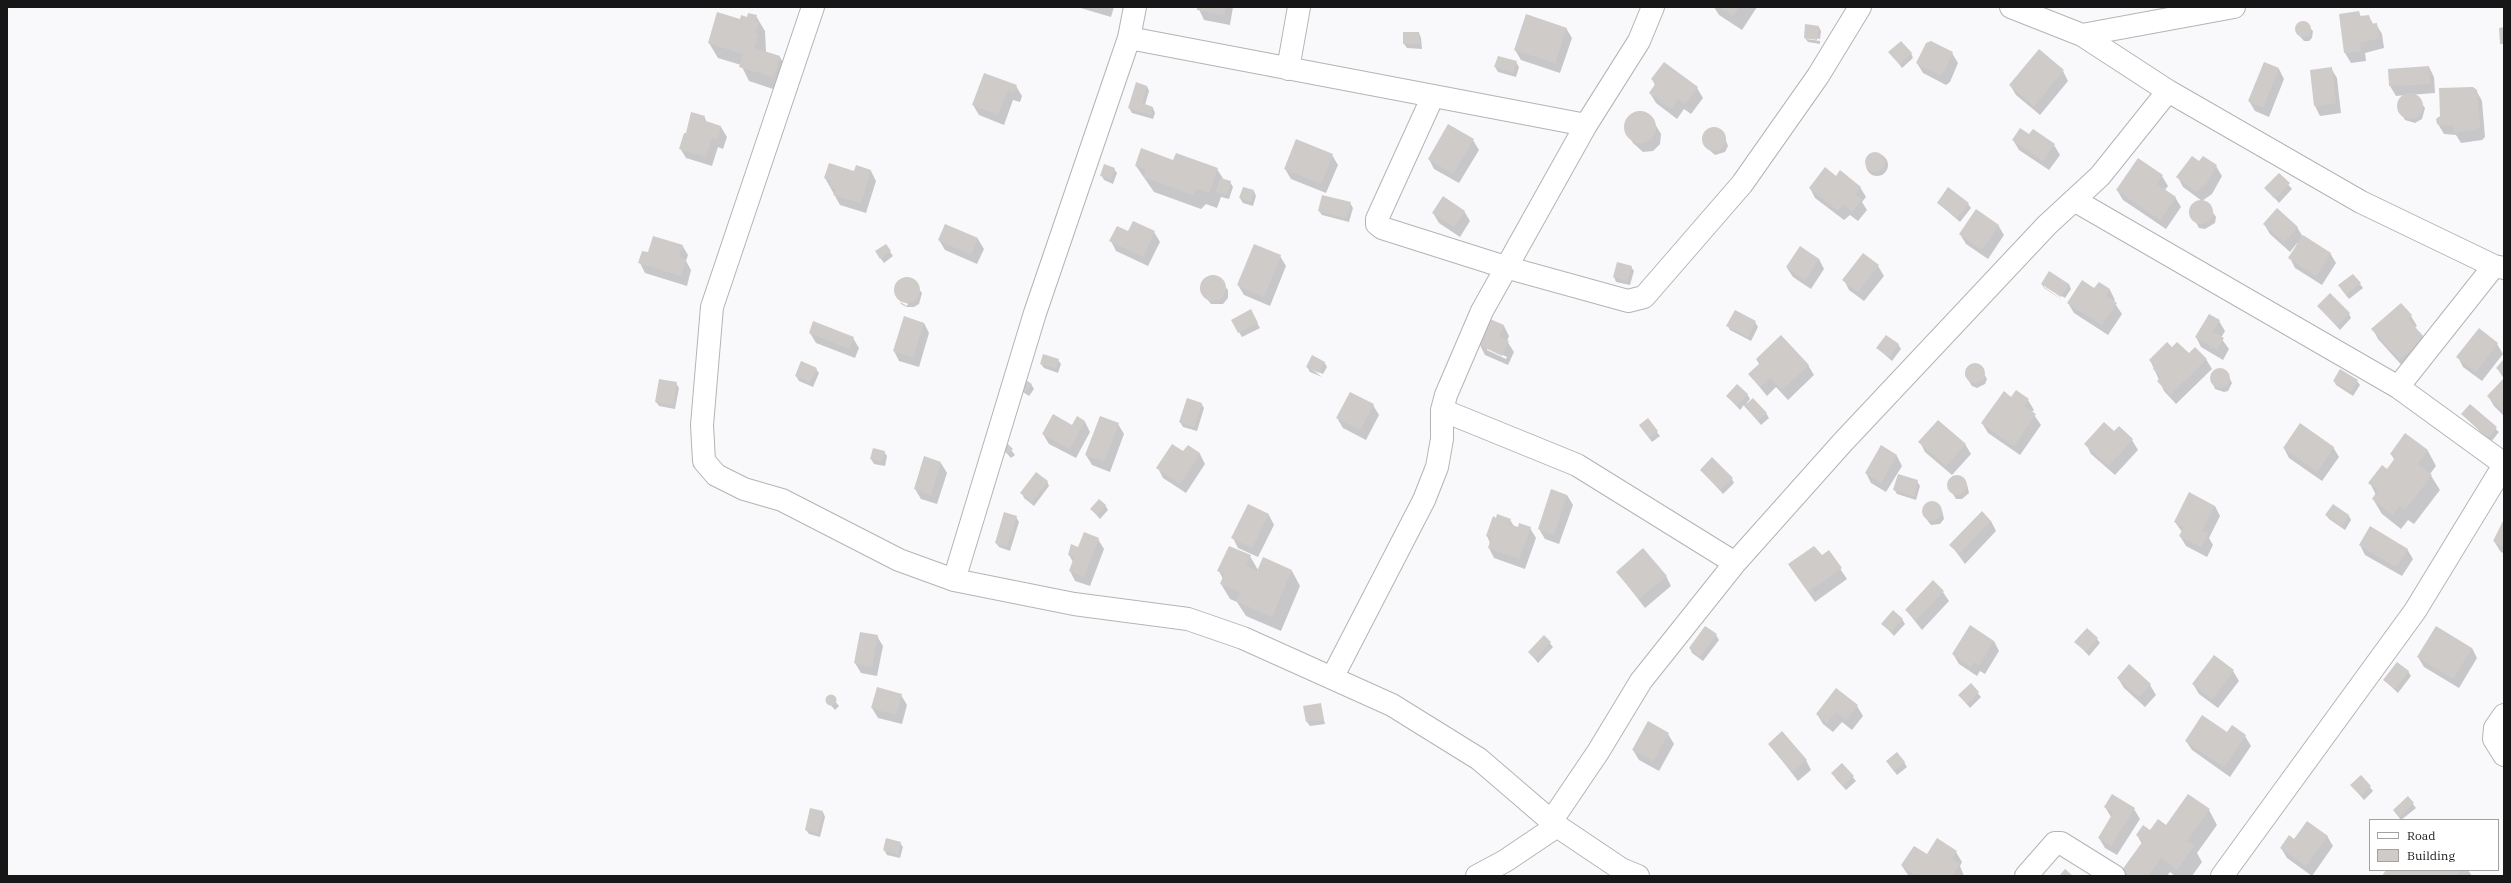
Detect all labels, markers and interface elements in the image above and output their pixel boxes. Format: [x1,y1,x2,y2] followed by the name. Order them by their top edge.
[2369,819,2499,871] legend
[2407,828,2436,843] text: Road
[2407,848,2455,863] text: Building

